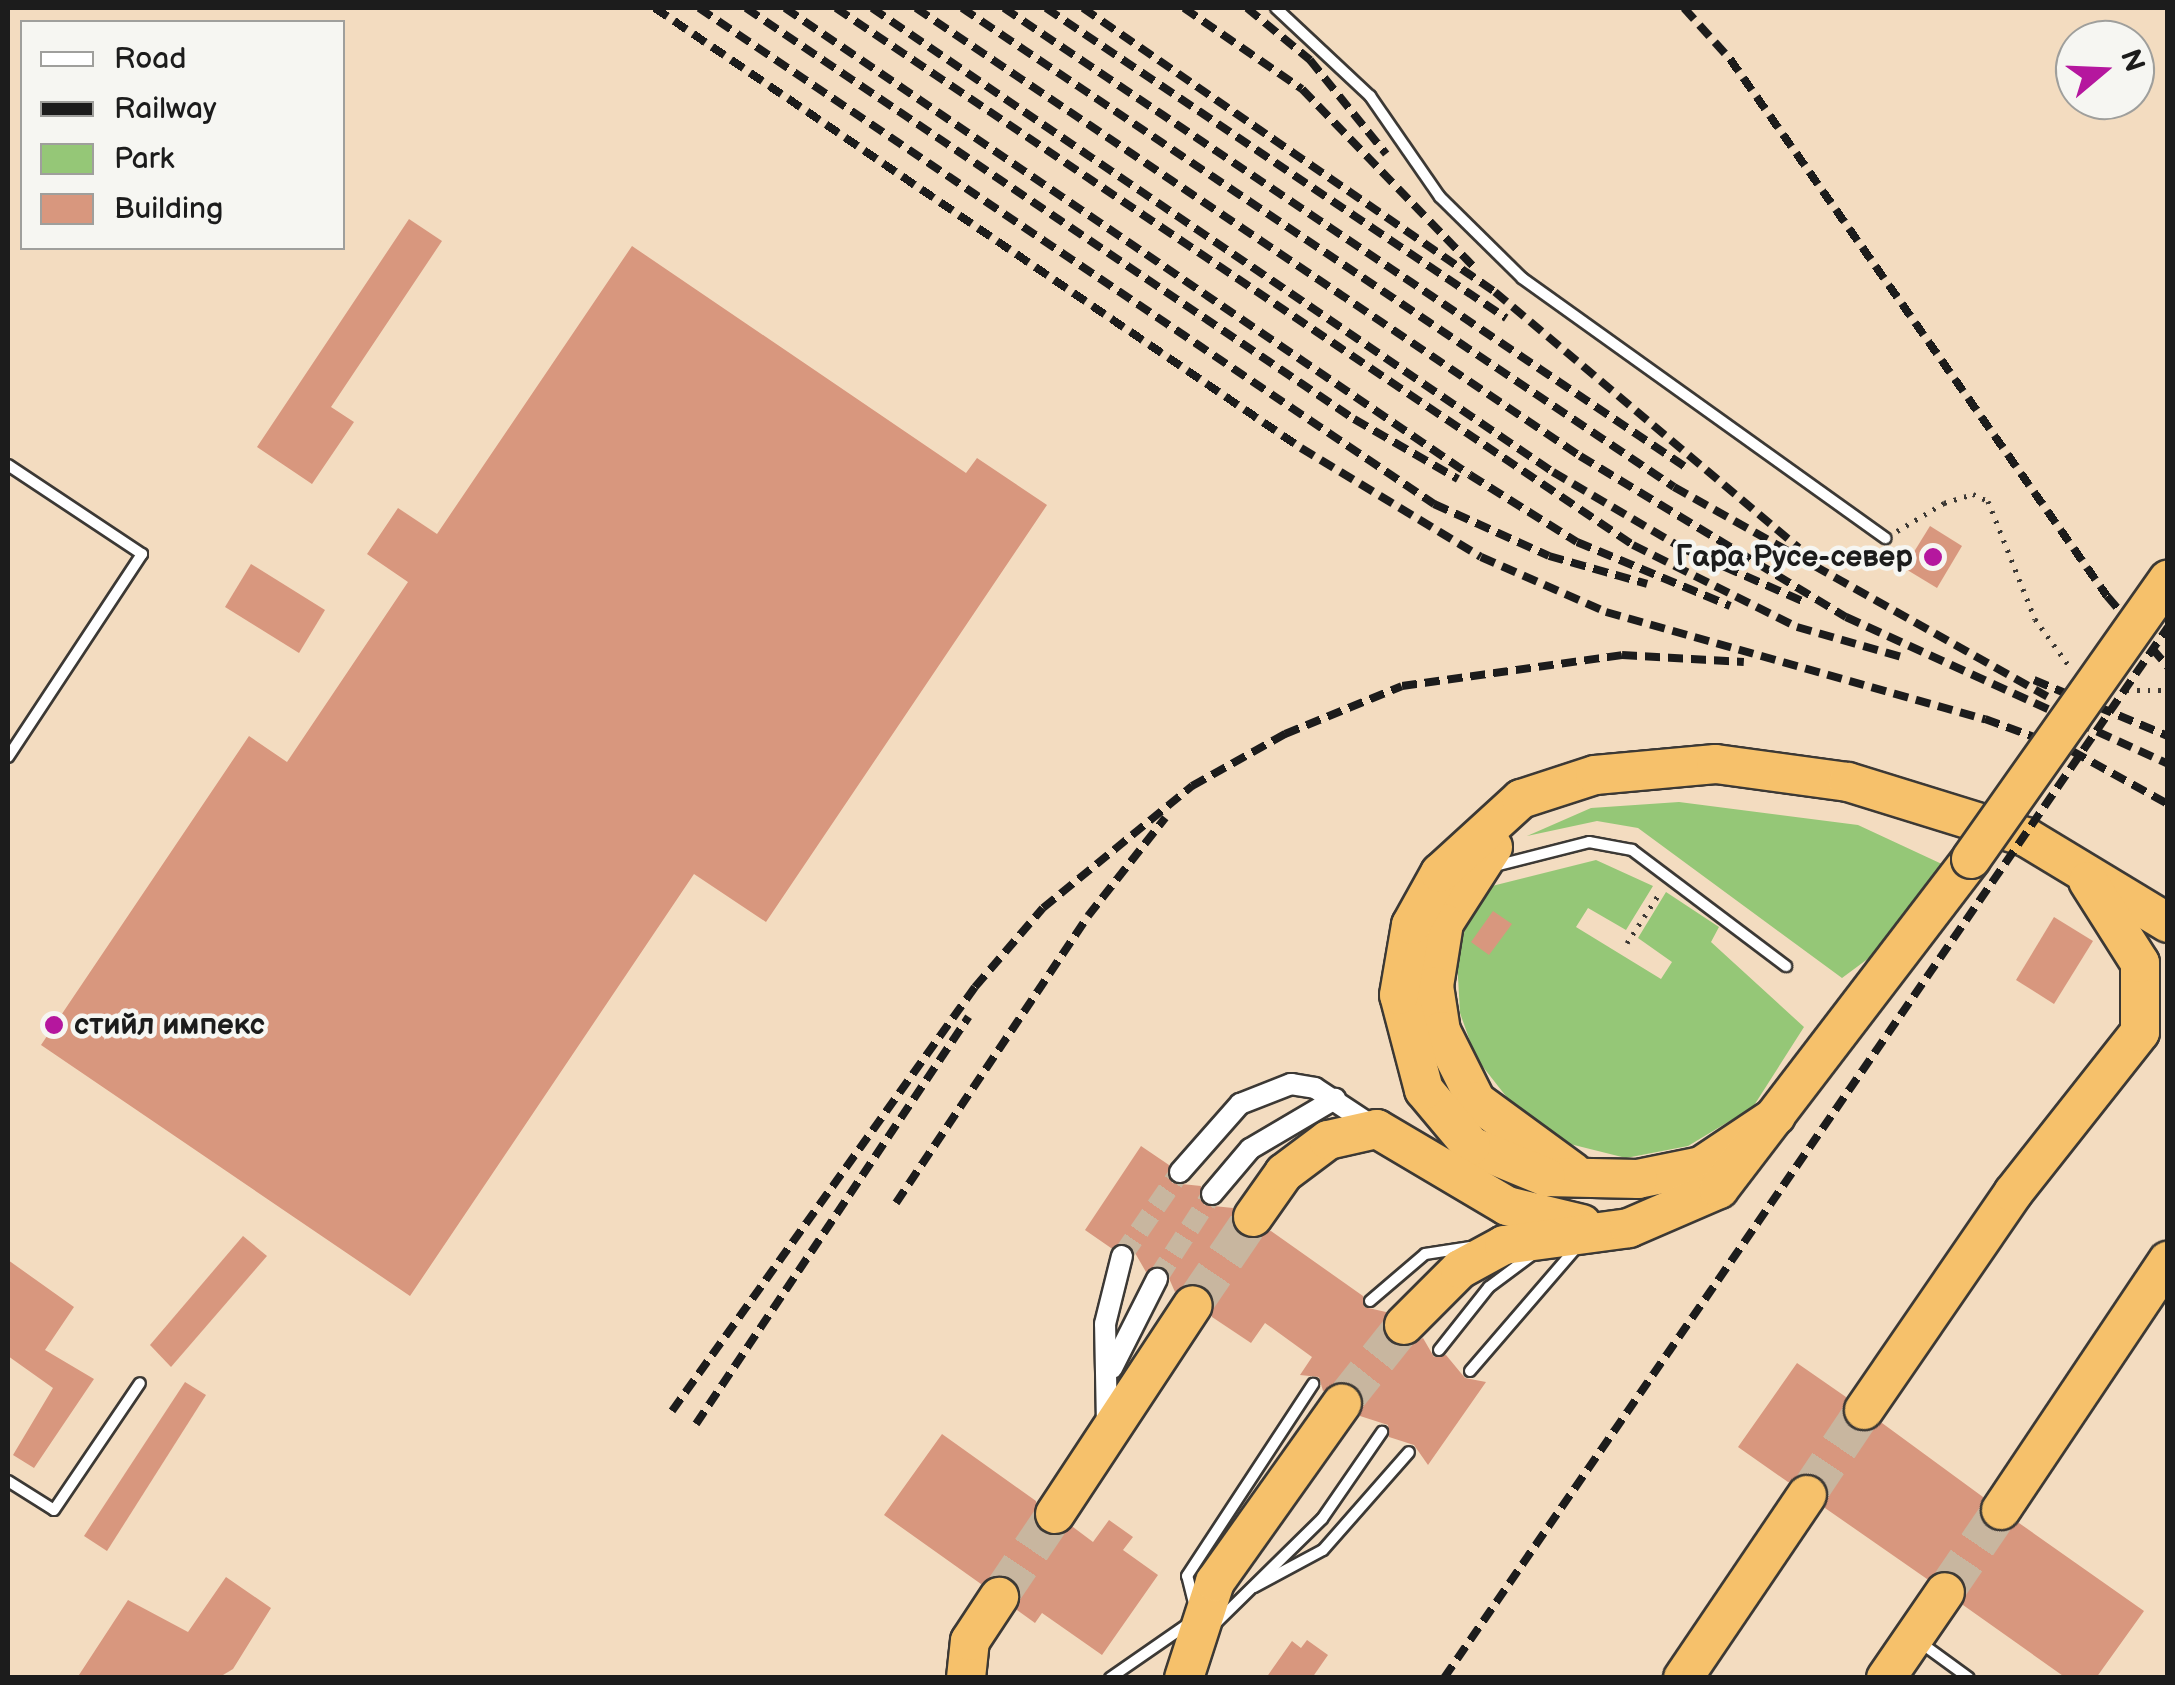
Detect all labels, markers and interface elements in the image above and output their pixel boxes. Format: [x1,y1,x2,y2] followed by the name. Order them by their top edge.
[20,20,345,250] legend
[2055,20,2155,120] north arrow
[114,41,187,77] text: Road
[2113,45,2151,76] text: N
[114,91,216,127] text: Railway
[114,141,174,177] text: Park
[114,191,223,227] text: Building
[1675,539,1913,575] place label: Гара Русе-север
[1922,546,1944,568] marker: Гара Русе-север
[74,1007,265,1043] place label: стийл импекс
[43,1014,65,1036] marker: стийл импекс

